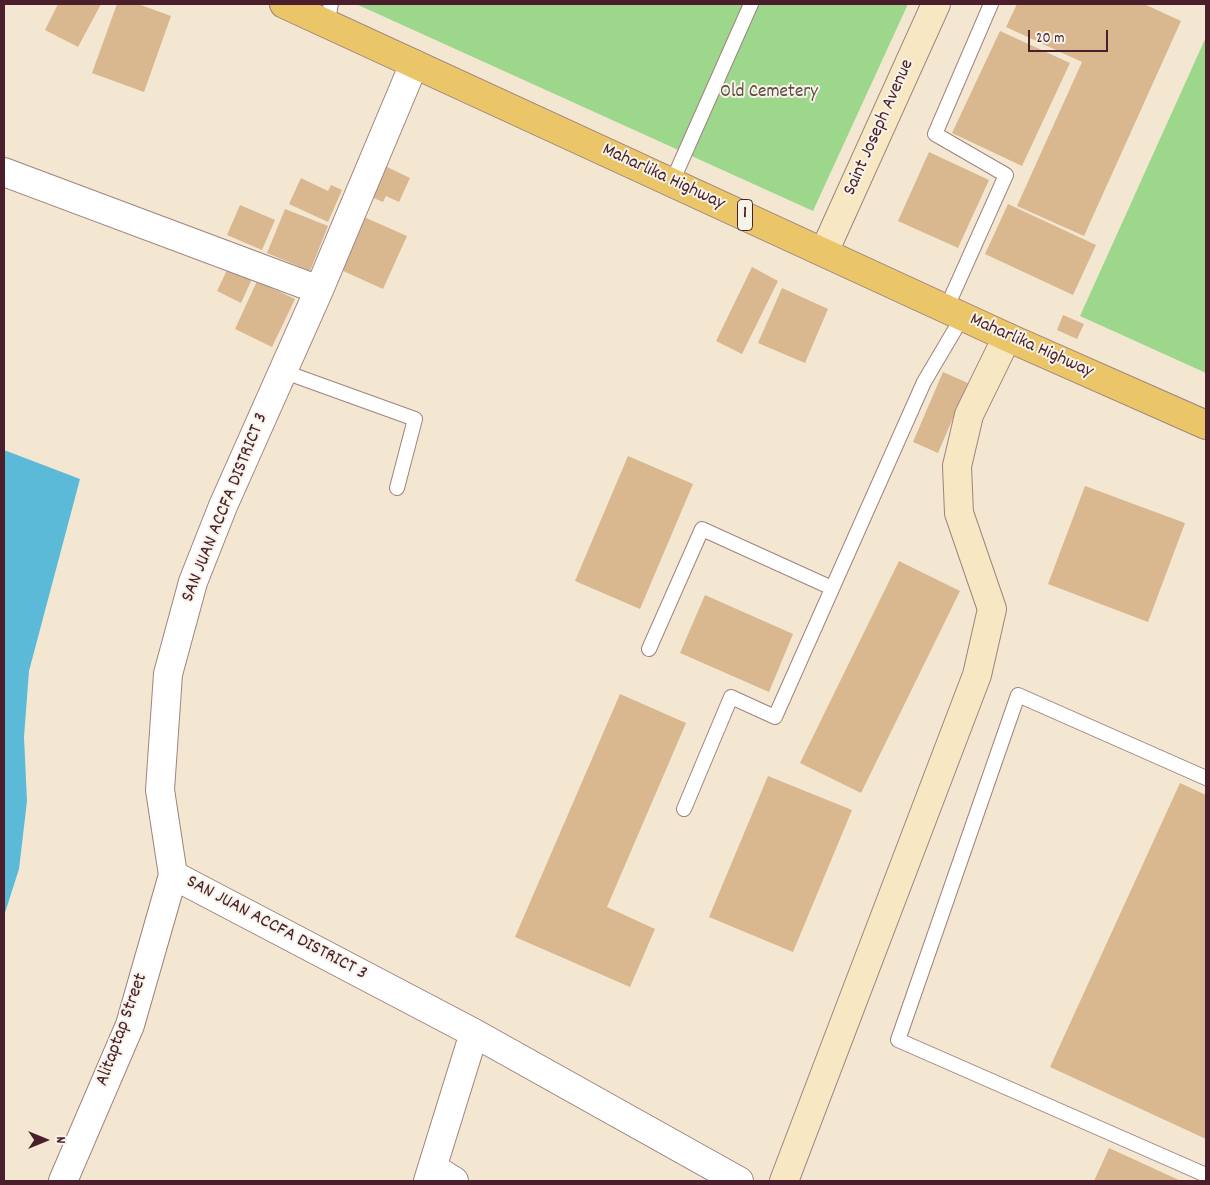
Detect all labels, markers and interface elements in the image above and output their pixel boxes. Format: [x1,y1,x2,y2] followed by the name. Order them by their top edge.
[1030,20,1110,52] scale bar
[1036,28,1064,50] text: 20 m
[840,56,920,200] street label: Saint Joseph Avenue
[720,82,818,104] park label: Old Cemetery
[598,140,728,216] street label: Maharlika Highway
[738,200,752,230] road number: 1
[966,310,1096,384] street label: Maharlika Highway
[178,410,274,606] street label: SAN JUAN ACCFA DISTRICT 3
[182,872,370,986] street label: SAN JUAN ACCFA DISTRICT 3
[92,971,154,1089] street label: Alitaptap Street
[20,1115,70,1165] north arrow
[50,1137,70,1143] text: N

